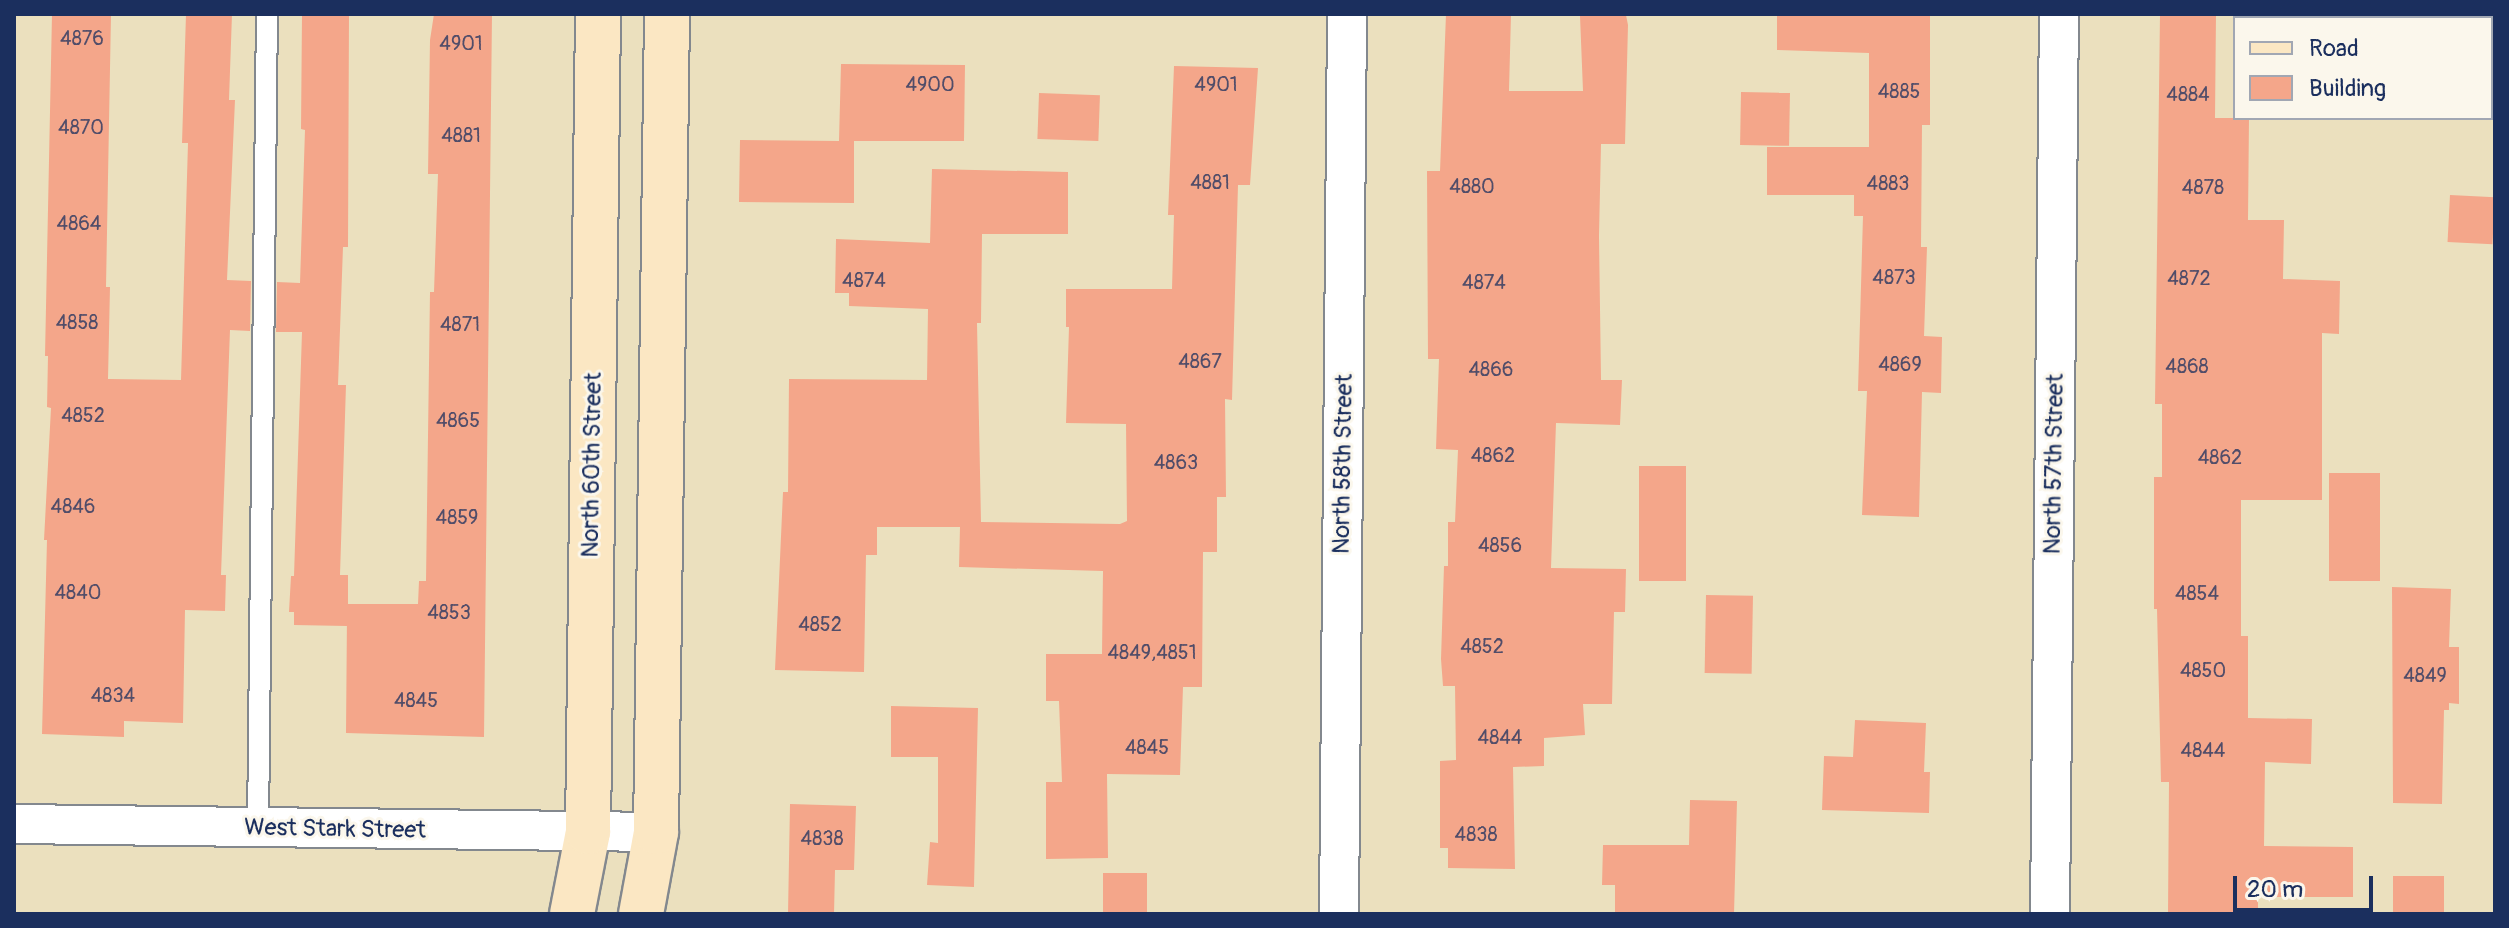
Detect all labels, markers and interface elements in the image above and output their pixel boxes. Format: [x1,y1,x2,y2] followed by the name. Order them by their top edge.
[2233,16,2493,120] legend
[60,26,104,50] house number: 4876
[439,31,483,55] house number: 4901
[2309,34,2359,63] text: Road
[905,72,955,96] house number: 4900
[1194,72,1238,96] house number: 4901
[2309,74,2386,103] text: Building
[1878,79,1920,103] house number: 4885
[2166,82,2210,106] house number: 4884
[58,115,104,139] house number: 4870
[441,123,481,147] house number: 4881
[1190,170,1230,194] house number: 4881
[1867,171,1909,195] house number: 4883
[1449,174,1495,198] house number: 4880
[2182,175,2224,199] house number: 4878
[57,211,101,235] house number: 4864
[1872,265,1916,289] house number: 4873
[2167,266,2211,290] house number: 4872
[842,268,886,292] house number: 4874
[1462,270,1506,294] house number: 4874
[56,310,98,334] house number: 4858
[440,312,480,336] house number: 4871
[1178,349,1222,373] house number: 4867
[1878,352,1922,376] house number: 4869
[2165,354,2209,378] house number: 4868
[1469,357,1513,381] house number: 4866
[576,372,608,558] street label: North 60th Street
[2038,373,2070,555] street label: North 57th Street
[1327,374,1359,554] street label: North 58th Street
[61,403,105,427] house number: 4852
[436,408,480,432] house number: 4865
[1471,443,1515,467] house number: 4862
[2198,445,2242,469] house number: 4862
[1154,450,1198,474] house number: 4863
[51,494,95,518] house number: 4846
[436,505,478,529] house number: 4859
[1478,533,1522,557] house number: 4856
[55,580,101,604] house number: 4840
[2175,581,2219,605] house number: 4854
[427,600,471,624] house number: 4853
[798,612,842,636] house number: 4852
[1460,634,1504,658] house number: 4852
[1108,640,1196,664] house number: 4849,4851
[2180,658,2226,682] house number: 4850
[2403,663,2447,687] house number: 4849
[91,683,135,707] house number: 4834
[394,688,438,712] house number: 4845
[1478,725,1522,749] house number: 4844
[1125,735,1169,759] house number: 4845
[2181,738,2225,762] house number: 4844
[244,813,426,845] street label: West Stark Street
[1455,822,1497,846] house number: 4838
[801,826,843,850] house number: 4838
[2237,860,2377,910] scale bar
[2247,875,2303,904] text: 20 m

